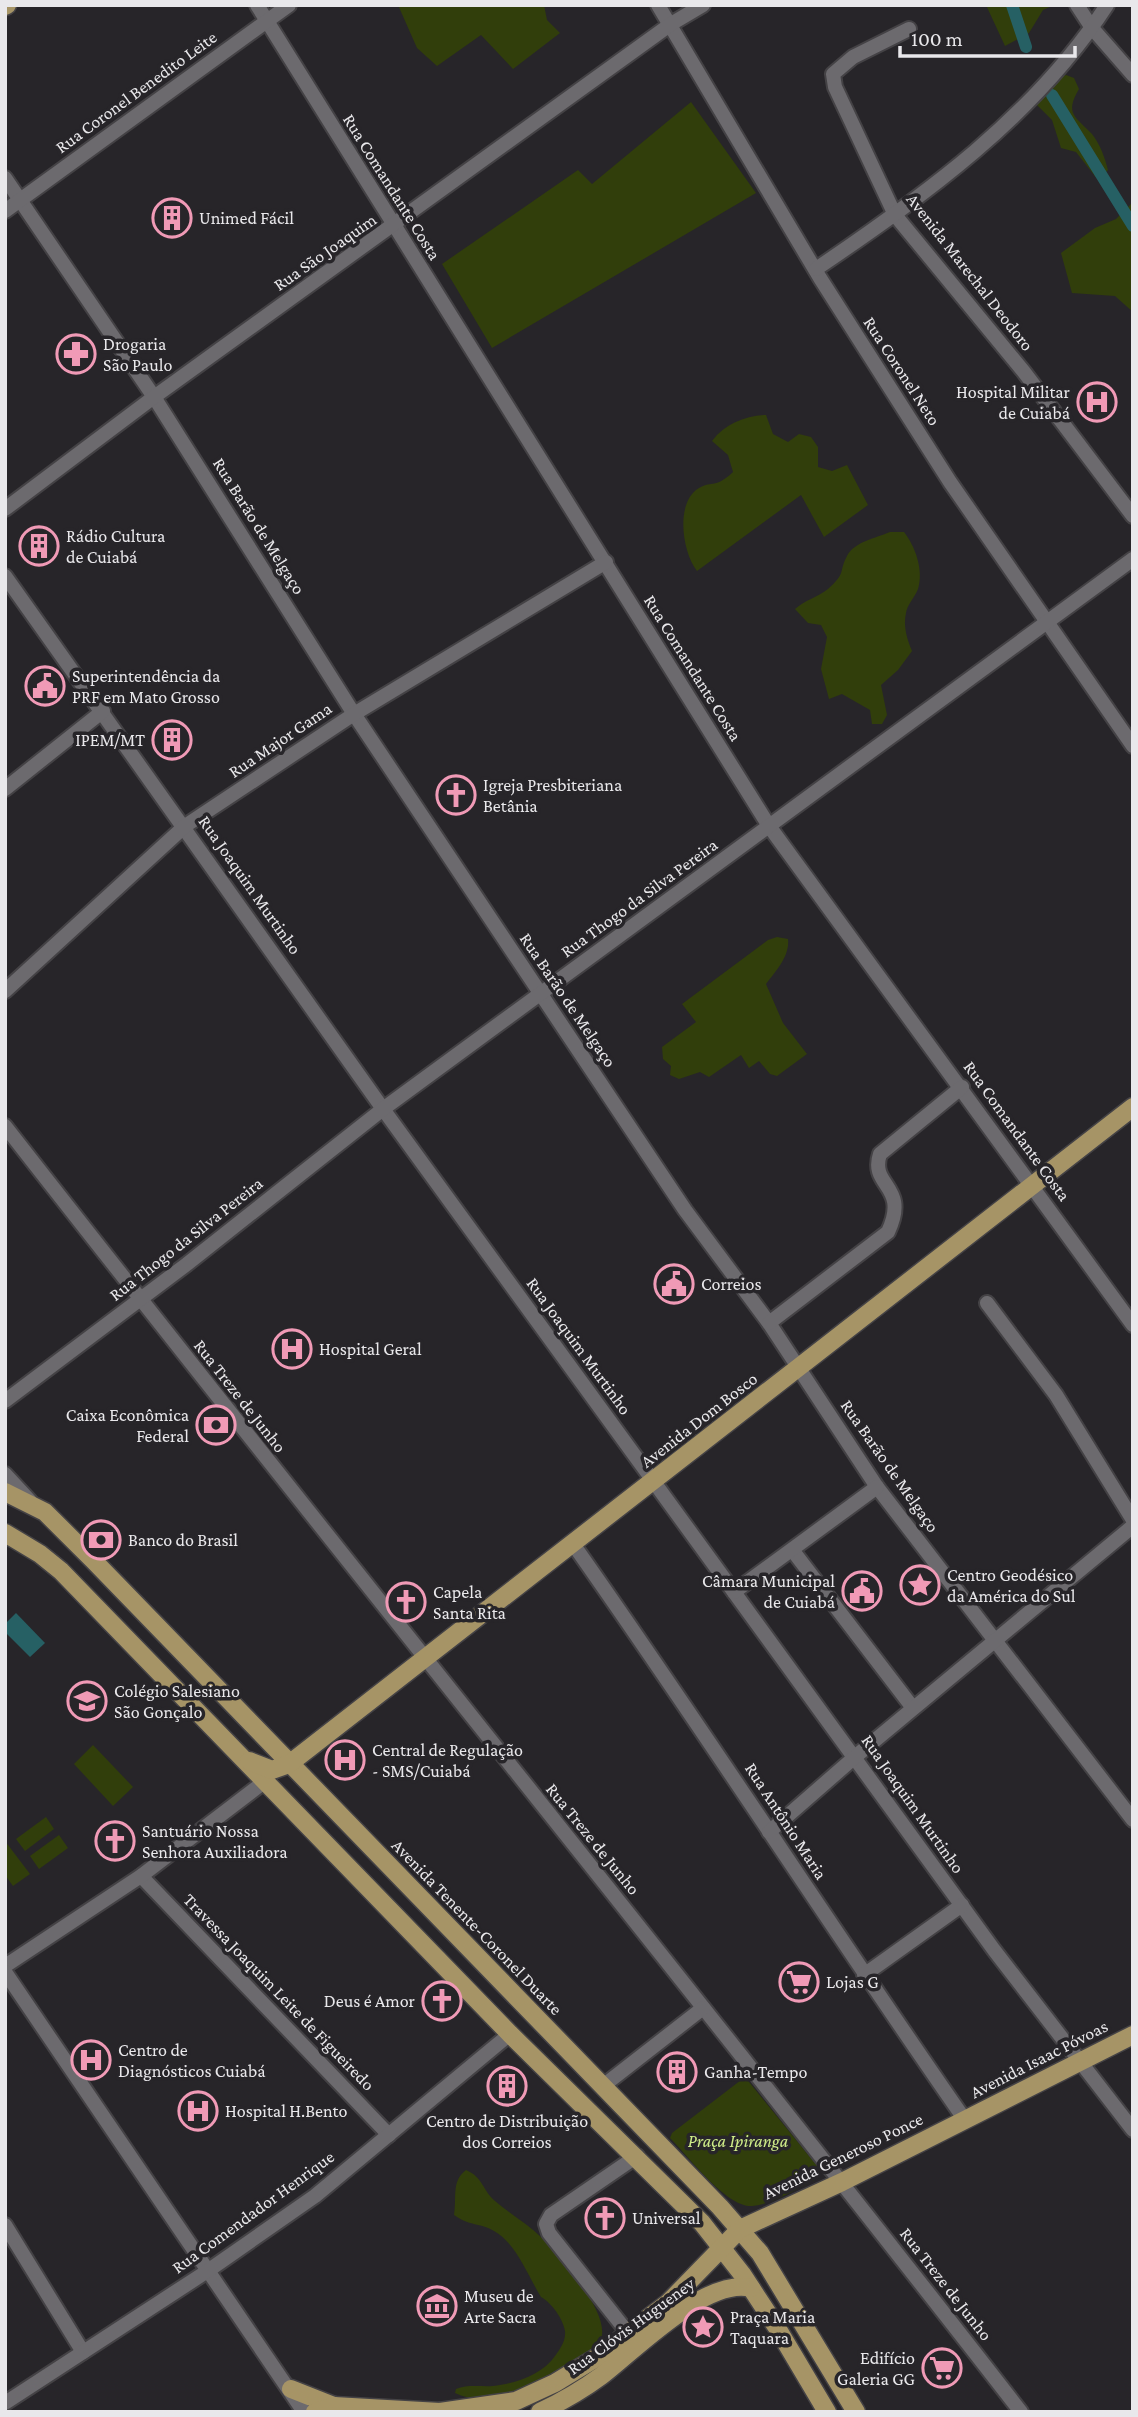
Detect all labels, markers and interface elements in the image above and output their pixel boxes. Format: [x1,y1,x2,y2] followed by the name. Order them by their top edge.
[900,14,1075,58] scale bar
[52,27,220,157] street label: Rua Coronel Benedito Leite
[911,27,963,51] text: 100 m
[339,110,445,264] street label: Rua Comandante Costa
[902,189,1038,355] street label: Avenida Marechal Deodoro
[151,197,193,239] building icon: Unimed Fácil
[199,208,294,228] place label: Unimed Fácil
[270,209,381,295] street label: Rua São Joaquim
[859,313,945,429] street label: Rua Coronel Neto
[55,333,97,375] pharmacy icon: Drogaria São Paulo
[103,334,172,375] place label: Drogaria São Paulo
[1076,381,1118,423] hospital icon: Hospital Militar de Cuiabá
[956,382,1071,423] place label: Hospital Militar de Cuiabá
[209,454,309,598] street label: Rua Barão de Melgaço
[18,525,60,567] building icon: Rádio Cultura de Cuiabá
[66,526,165,567] place label: Rádio Cultura de Cuiabá
[640,591,746,745] street label: Rua Comandante Costa
[24,665,66,707] public building icon: Superintendência da PRF em Mato Grosso
[72,666,220,707] place label: Superintendência da PRF em Mato Grosso
[225,698,336,783] street label: Rua Major Gama
[151,719,193,761] building icon: IPEM/MT
[75,730,145,750] place label: IPEM/MT
[435,774,477,816] church icon: Igreja Presbiteriana Betânia
[483,775,622,816] place label: Igreja Presbiteriana Betânia
[195,812,305,958] street label: Rua Joaquim Murtinho
[557,834,721,962] street label: Rua Thogo da Silva Pereira
[516,929,620,1071] street label: Rua Barão de Melgaço
[959,1057,1075,1205] street label: Rua Comandante Costa
[105,1173,267,1305] street label: Rua Thogo da Silva Pereira
[653,1263,695,1305] public building icon: Correios
[522,1273,636,1419] street label: Rua Joaquim Murtinho
[701,1274,762,1294] place label: Correios
[271,1328,313,1370] hospital icon: Hospital Geral
[190,1336,290,1456] street label: Rua Treze de Junho
[319,1339,422,1359] place label: Hospital Geral
[637,1368,761,1472] street label: Avenida Dom Bosco
[837,1396,943,1536] street label: Rua Barão de Melgaço
[195,1404,237,1446] bank icon: Caixa Econômica Federal
[66,1405,189,1446] place label: Caixa Econômica Federal
[80,1519,122,1561] bank icon: Banco do Brasil
[128,1530,238,1550] place label: Banco do Brasil
[899,1564,941,1606] place icon: Centro Geodésico da América do Sul
[947,1565,1076,1606] place label: Centro Geodésico da América do Sul
[841,1570,883,1612] public building icon: Câmara Municipal de Cuiabá
[702,1571,835,1612] place label: Câmara Municipal de Cuiabá
[385,1581,427,1623] church icon: Capela Santa Rita
[433,1582,506,1623] place label: Capela Santa Rita
[66,1680,108,1722] school or university icon: Colégio Salesiano São Gonçalo
[114,1681,240,1722] place label: Colégio Salesiano São Gonçalo
[858,1731,968,1877] street label: Rua Joaquim Murtinho
[324,1739,366,1781] hospital icon: Central de Regulação - SMS/Cuiabá
[372,1740,523,1781] place label: Central de Regulação - SMS/Cuiabá
[741,1759,831,1883] street label: Rua Antônio Maria
[542,1779,644,1899] street label: Rua Treze de Junho
[94,1820,136,1862] church icon: Santuário Nossa Senhora Auxiliadora
[142,1821,288,1862] place label: Santuário Nossa Senhora Auxiliadora
[388,1835,566,2019] street label: Avenida Tenente-Coronel Duarte
[179,1889,379,2095] street label: Travessa Joaquim Leite de Figueiredo
[778,1961,820,2003] supermarket icon: Lojas G
[826,1972,879,1993] place label: Lojas G
[421,1980,463,2022] church icon: Deus é Amor
[324,1991,416,2011] place label: Deus é Amor
[967,2016,1111,2102] street label: Avenida Isaac Póvoas
[70,2039,112,2081] hospital icon: Centro de Diagnósticos Cuiabá
[118,2040,266,2081] place label: Centro de Diagnósticos Cuiabá
[656,2051,698,2093] building icon: Ganha-Tempo
[704,2062,808,2082] place label: Ganha-Tempo
[486,2065,528,2107] building icon: Centro de Distribuição dos Correios
[177,2090,219,2132] hospital icon: Hospital H.Bento
[225,2101,347,2121] place label: Hospital H.Bento
[760,2109,926,2203] street label: Avenida Generoso Ponce
[426,2111,588,2152] place label: Centro de Distribuição dos Correios
[688,2131,789,2151] park label: Praça Ipiranga
[168,2146,338,2278] street label: Rua Comendador Henrique
[584,2197,626,2239] church icon: Universal
[632,2208,701,2228] place label: Universal
[896,2224,996,2344] street label: Rua Treze de Junho
[564,2273,699,2379] street label: Rua Clóvis Hugueney
[416,2285,458,2327] museum icon: Museu de Arte Sacra
[464,2286,536,2327] place label: Museu de Arte Sacra
[682,2306,724,2348] place icon: Praça Maria Taquara
[730,2307,815,2348] place label: Praça Maria Taquara
[921,2347,963,2389] supermarket icon: Edifício Galeria GG
[837,2348,915,2389] place label: Edifício Galeria GG

